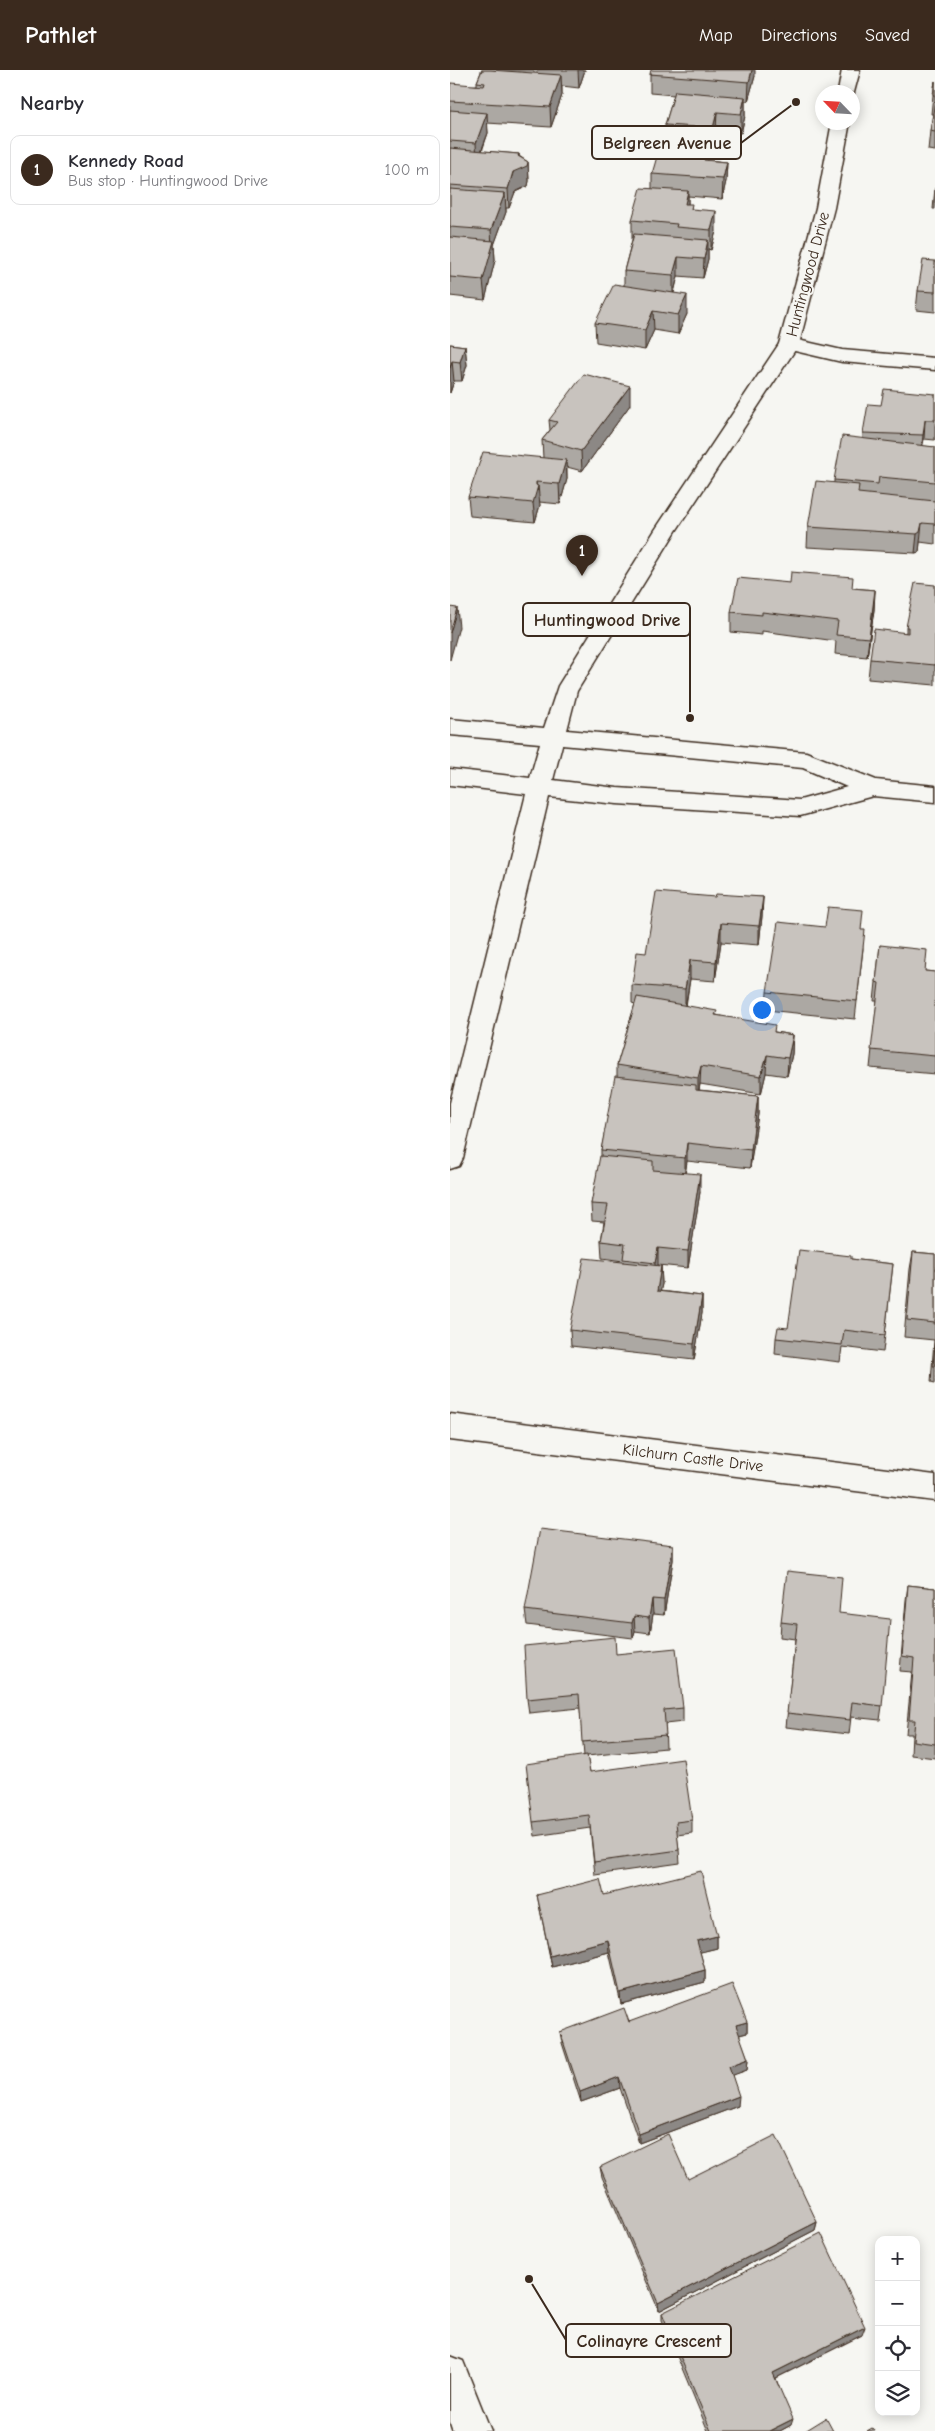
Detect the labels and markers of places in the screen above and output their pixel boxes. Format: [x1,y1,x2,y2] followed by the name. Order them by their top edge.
[592,126,741,159] callout: Belgreen Avenue
[566,535,598,576] pin: 1
[523,603,690,636] callout: Huntingwood Drive
[566,2324,731,2357] callout: Colinayre Crescent

